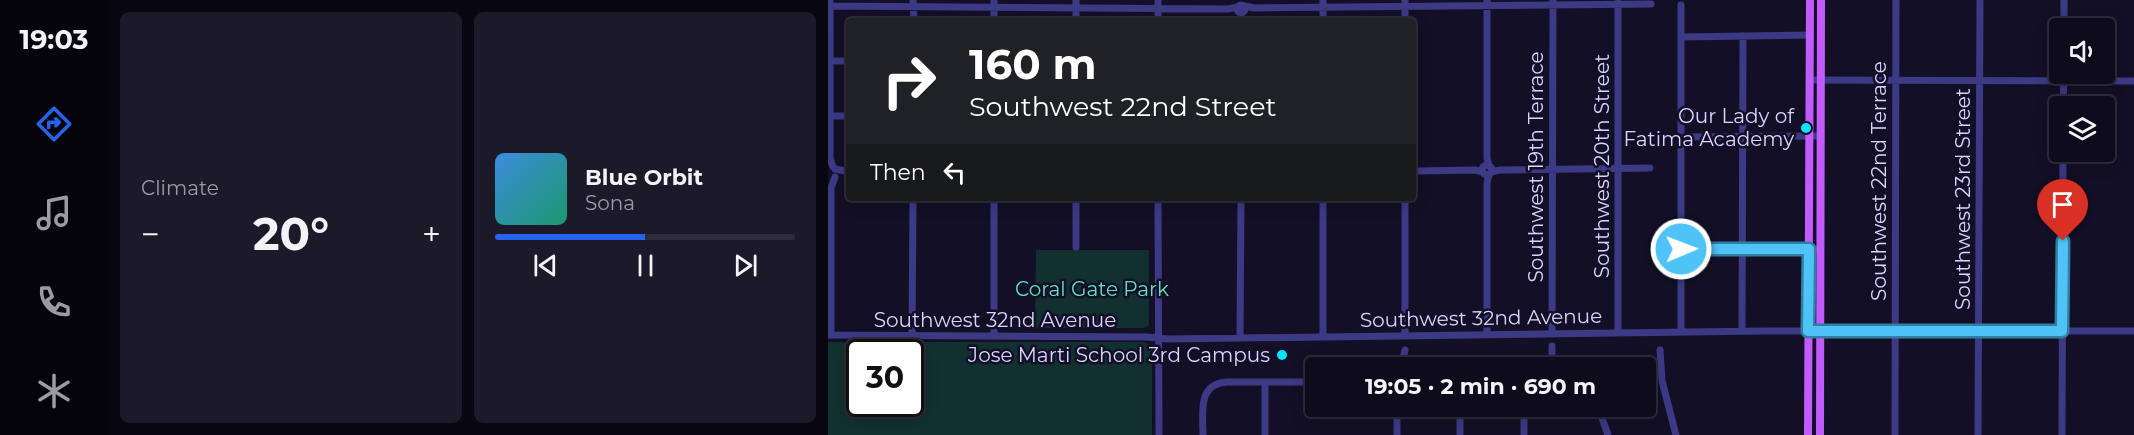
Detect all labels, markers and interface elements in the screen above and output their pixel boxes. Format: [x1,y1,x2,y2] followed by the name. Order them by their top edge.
[2049,18,2115,162] map controls
[2049,18,2115,84] button: sound
[20,23,88,56] text: 19:03
[969,38,1097,90] text: 160 m
[870,42,948,120] icon: right
[1524,51,1548,283] street label: Southwest 19th Terrace
[1590,54,1614,278] street label: Southwest 20th Street
[1867,61,1891,301] street label: Southwest 22nd Terrace
[1951,88,1975,310] street label: Southwest 23rd Street
[969,90,1276,123] text: Southwest 22nd Street
[2049,96,2115,162] button: layers
[33,103,75,145] icon: directions
[1624,104,1795,151] place label: Our Lady of Fatima Academy
[1799,121,1813,135] marker: Our Lady of Fatima Academy
[938,156,971,189] icon: left
[870,159,926,186] text: Then
[585,164,703,191] text: Blue Orbit
[141,176,219,200] text: Climate
[2037,179,2088,241] pin
[2046,188,2079,221] icon: arrive
[585,191,635,215] text: Sona
[33,192,75,234] icon: music
[253,206,329,261] text: 20°
[141,214,160,254] text: −
[422,214,441,254] text: +
[1649,217,1713,281] position arrow
[529,249,562,282] icon: previous
[629,249,662,282] icon: pause
[729,249,762,282] icon: next
[1015,277,1169,301] park label: Coral Gate Park
[33,281,75,323] icon: phone
[1360,304,1602,332] street label: Southwest 32nd Avenue
[874,308,1116,332] street label: Southwest 32nd Avenue
[846,339,924,417] speed limit sign: 30
[967,343,1270,367] place label: Jose Marti School 3rd Campus
[1275,348,1289,362] marker: Jose Marti School 3rd Campus
[33,370,75,412] icon: climate
[1365,373,1596,400] text: 19:05 · 2 min · 690 m

